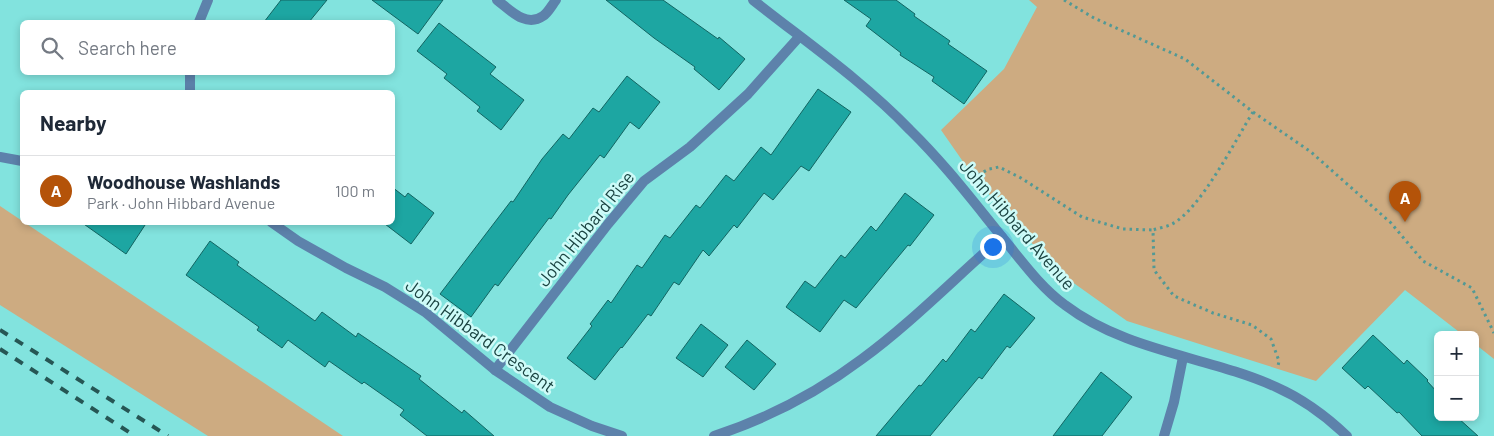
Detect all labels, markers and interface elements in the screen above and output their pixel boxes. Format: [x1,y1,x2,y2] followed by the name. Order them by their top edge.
[20,20,395,75] search box
[38,34,66,62] icon: search
[78,36,177,59] text: Search here
[40,110,106,135] text: Nearby
[955,155,1080,294] street label: John Hibbard Avenue
[532,166,639,291] street label: John Hibbard Rise
[87,170,280,193] text: Woodhouse Washlands
[51,181,61,200] text: A
[335,181,375,200] text: 100 m
[1389,181,1421,222] pin: A
[87,193,275,212] text: Park · John Hibbard Avenue
[980,234,1006,260] your location
[402,274,559,397] street label: John Hibbard Crescent
[1434,331,1479,421] map controls
[1434,331,1479,376] button: +
[1434,376,1479,421] button: −

